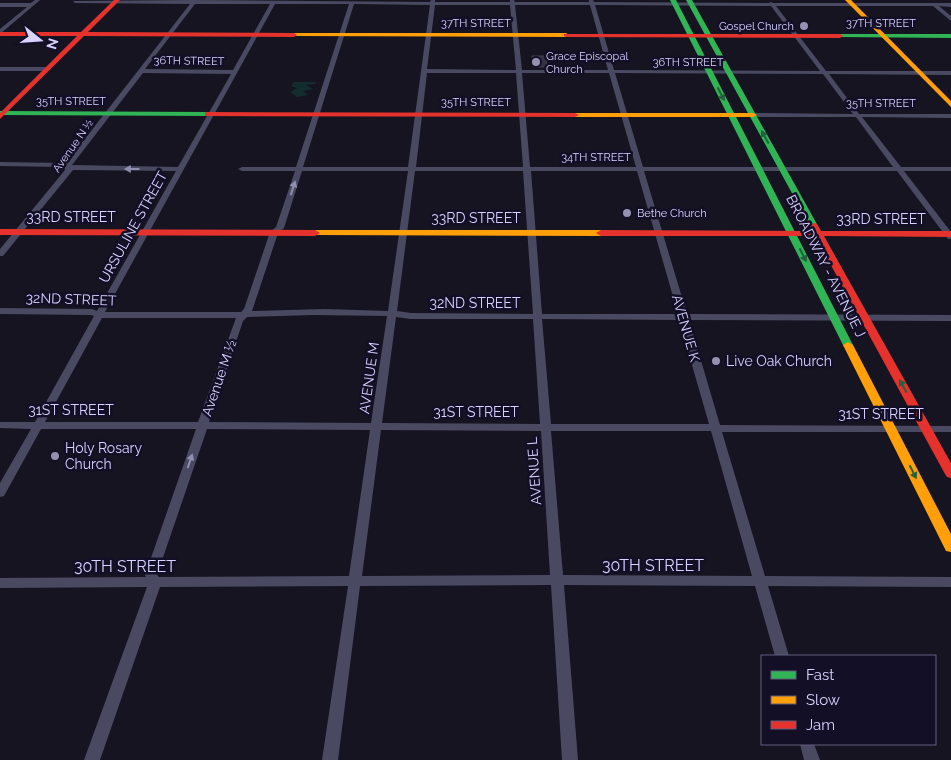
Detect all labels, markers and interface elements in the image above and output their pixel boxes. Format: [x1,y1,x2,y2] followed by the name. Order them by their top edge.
[15,15,65,65] north arrow
[441,17,511,30] street label: 37TH STREET
[846,17,916,30] street label: 37TH STREET
[719,20,794,33] place label: Gospel Church
[798,20,810,32] marker: Gospel Church
[43,36,62,51] text: N
[546,50,628,76] place label: Grace Episcopal Church
[154,54,225,68] street label: 36TH STREET
[530,56,542,68] marker: Grace Episcopal Church
[653,56,724,69] street label: 36TH STREET
[717,87,725,101] one-way arrow
[36,95,106,108] street label: 35TH STREET
[441,96,511,109] street label: 35TH STREET
[846,97,916,110] street label: 35TH STREET
[50,117,96,175] street label: Avenue N ½
[761,130,769,144] one-way arrow
[561,151,631,164] street label: 34TH STREET
[124,165,140,173] one-way arrow
[96,168,171,286] street label: URSULINE STREET
[289,180,297,195] one-way arrow
[783,192,869,340] street label: BROADWAY - AVENUE J
[621,207,633,219] marker: Bethe Church
[637,207,707,220] place label: Bethe Church
[26,209,116,225] street label: 33RD STREET
[431,210,521,226] street label: 33RD STREET
[836,211,926,227] street label: 33RD STREET
[799,248,807,262] one-way arrow
[25,289,117,309] street label: 32ND STREET
[669,293,703,363] street label: AVENUE K
[430,295,521,311] street label: 32ND STREET
[198,338,240,418] street label: Avenue M ½
[356,341,382,415] street label: AVENUE M
[726,353,832,369] place label: Live Oak Church
[710,355,722,367] marker: Live Oak Church
[898,380,907,393] one-way arrow
[28,402,114,418] street label: 31ST STREET
[433,404,519,420] street label: 31ST STREET
[838,406,924,422] street label: 31ST STREET
[524,436,544,506] street label: AVENUE L
[65,440,142,472] place label: Holy Rosary Church
[49,450,61,462] marker: Holy Rosary Church
[187,454,194,469] one-way arrow
[909,465,917,479] one-way arrow
[602,556,704,575] street label: 30TH STREET
[74,557,176,576] street label: 30TH STREET
[761,655,936,745] legend
[806,666,834,684] text: Fast
[806,691,840,709] text: Slow
[806,716,835,734] text: Jam

